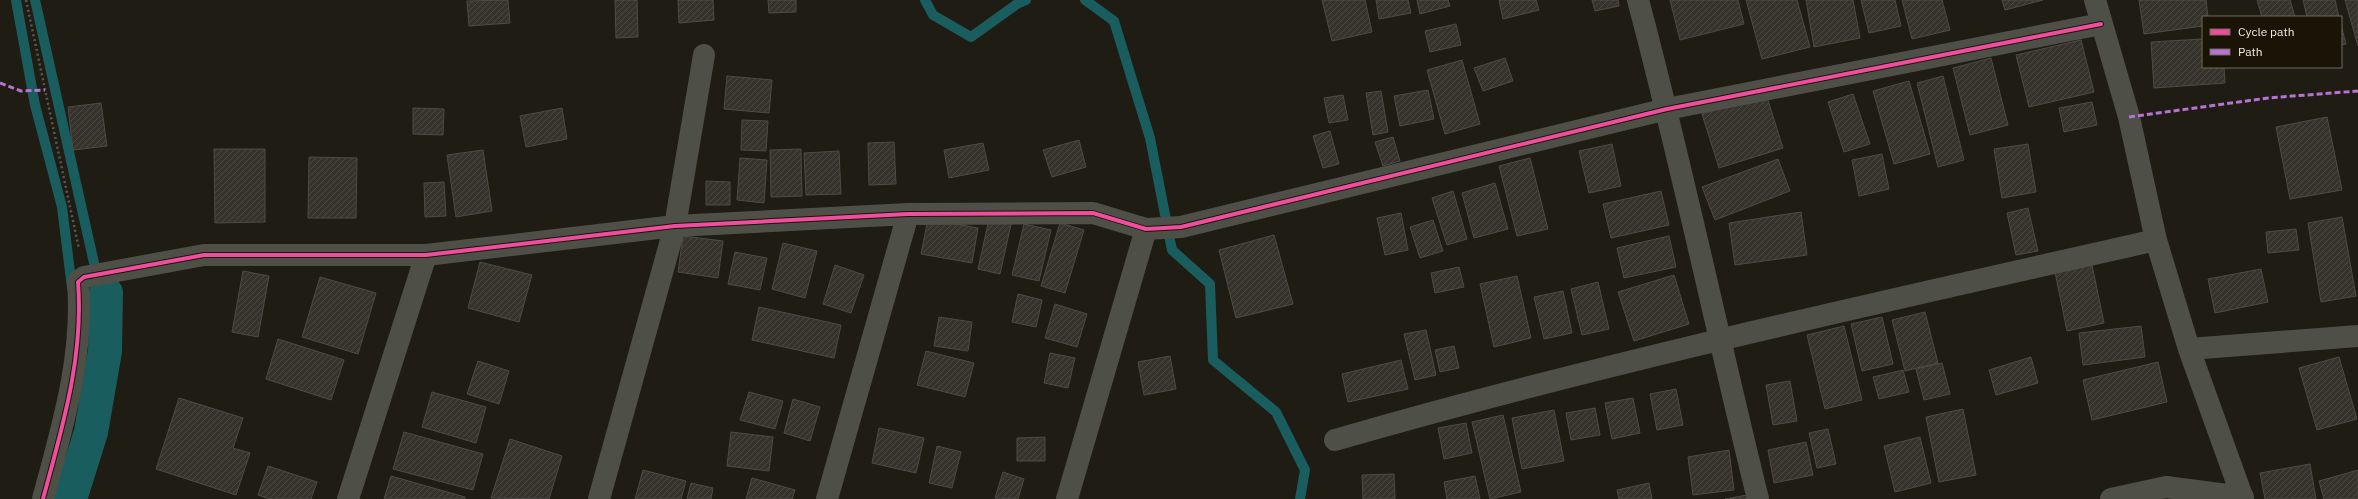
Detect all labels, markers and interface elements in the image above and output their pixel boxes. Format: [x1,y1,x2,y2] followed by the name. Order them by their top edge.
[2202,16,2342,68] legend
[2238,24,2295,39] text: Cycle path
[2238,44,2263,59] text: Path

